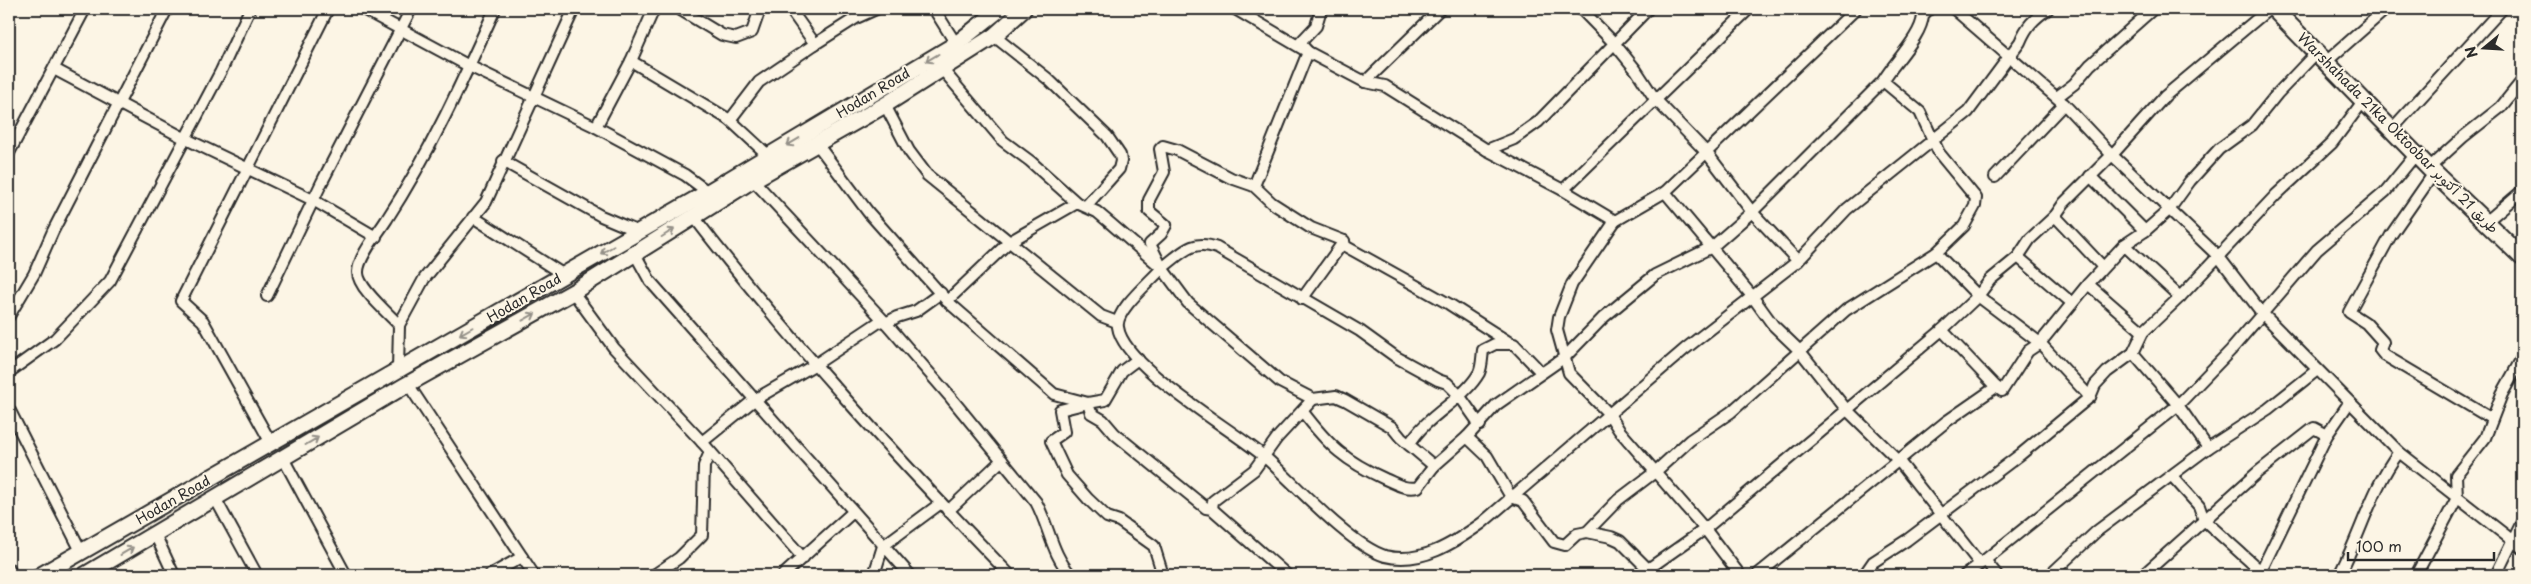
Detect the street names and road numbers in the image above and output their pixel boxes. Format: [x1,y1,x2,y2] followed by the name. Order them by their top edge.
[2293,27,2504,238] street label: Warshahada 21ka Oktoobar طريق 21 أكتوبر
[832,62,914,123] street label: Hodan Road
[483,268,565,327] street label: Hodan Road
[132,470,214,529] street label: Hodan Road

